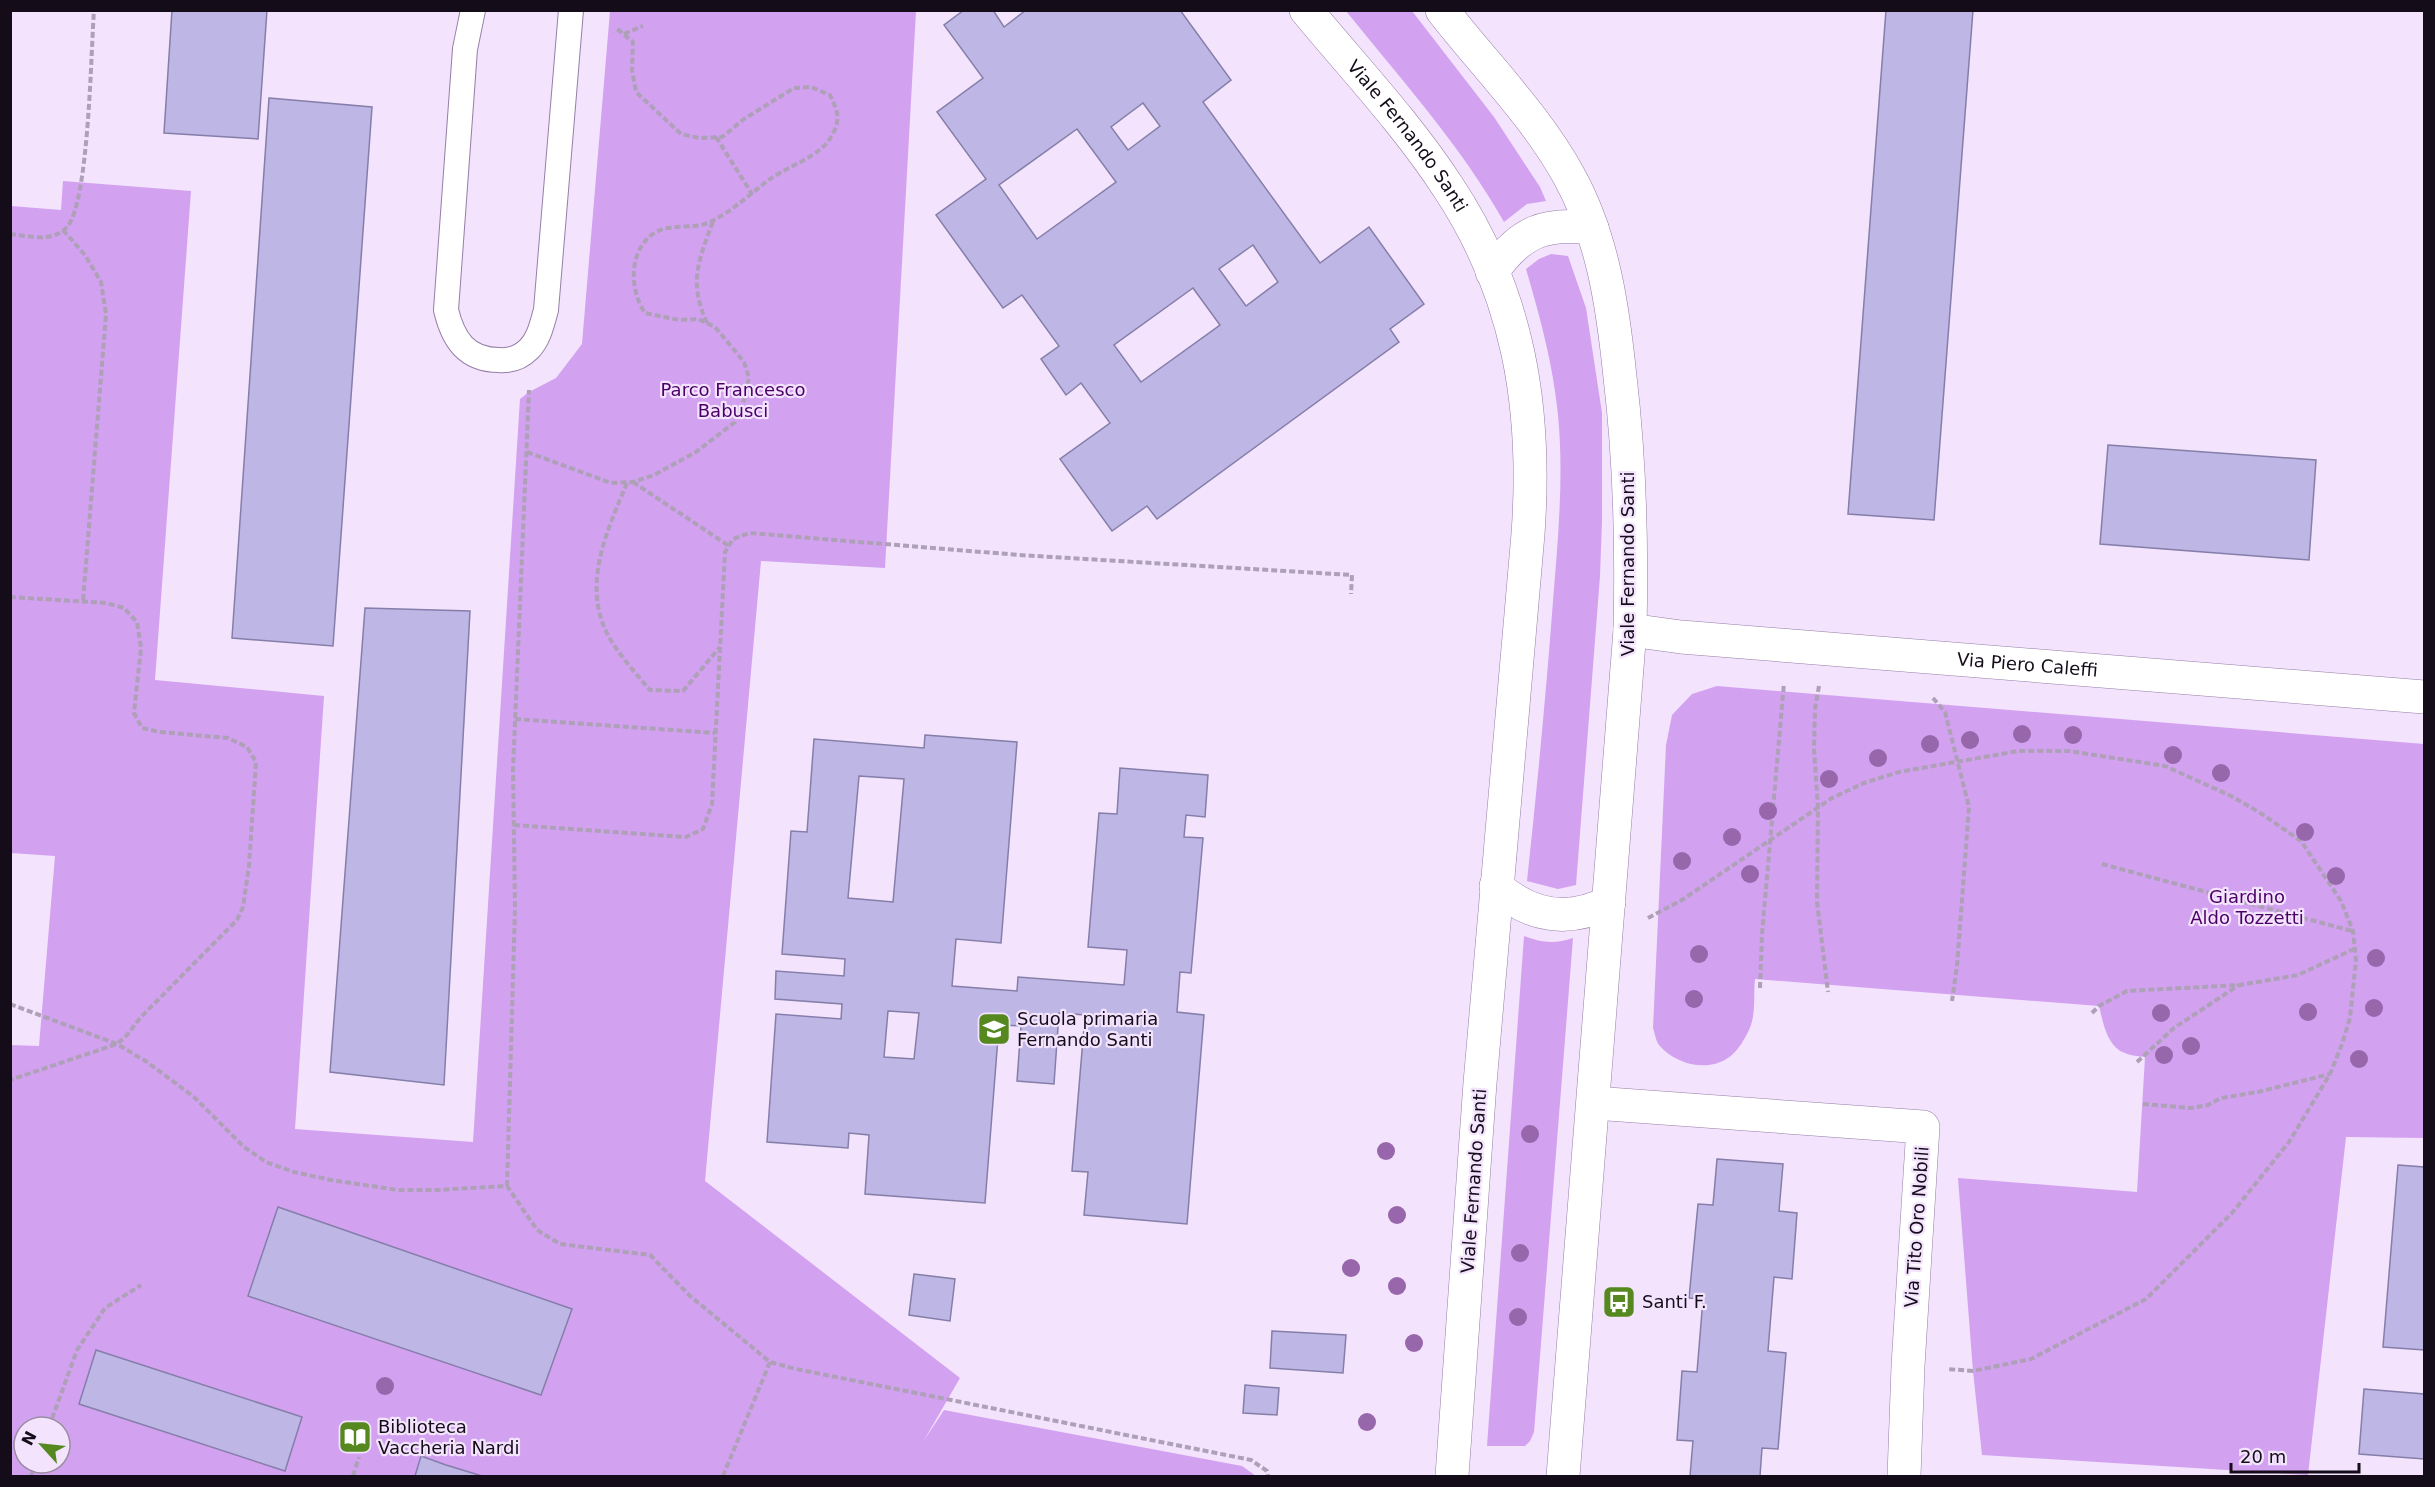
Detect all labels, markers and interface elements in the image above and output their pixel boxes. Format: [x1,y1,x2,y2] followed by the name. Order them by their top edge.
[1343,56,1472,216] street label: Viale Fernando Santi
[661,379,805,421] park label: Parco Francesco Babusci
[1617,471,1638,657] street label: Viale Fernando Santi
[1956,648,2099,681] street label: Via Piero Caleffi
[2190,886,2304,928] park label: Giardino Aldo Tozzetti
[1017,1008,1158,1050] place label: Scuola primaria Fernando Santi
[976,1011,1012,1047] school or university icon: Scuola primaria Fernando Santi
[1457,1088,1490,1274] street label: Viale Fernando Santi
[1900,1146,1933,1308] street label: Via Tito Oro Nobili
[1601,1284,1637,1320] bus stop icon: Santi F.
[1642,1291,1707,1312] place label: Santi F.
[12,1415,72,1475] north arrow
[378,1416,519,1458] place label: Biblioteca Vaccheria Nardi
[337,1419,373,1455] library icon: Biblioteca Vaccheria Nardi
[18,1428,41,1449] text: N
[2231,1436,2358,1474] scale bar
[2240,1446,2286,1467] text: 20 m

